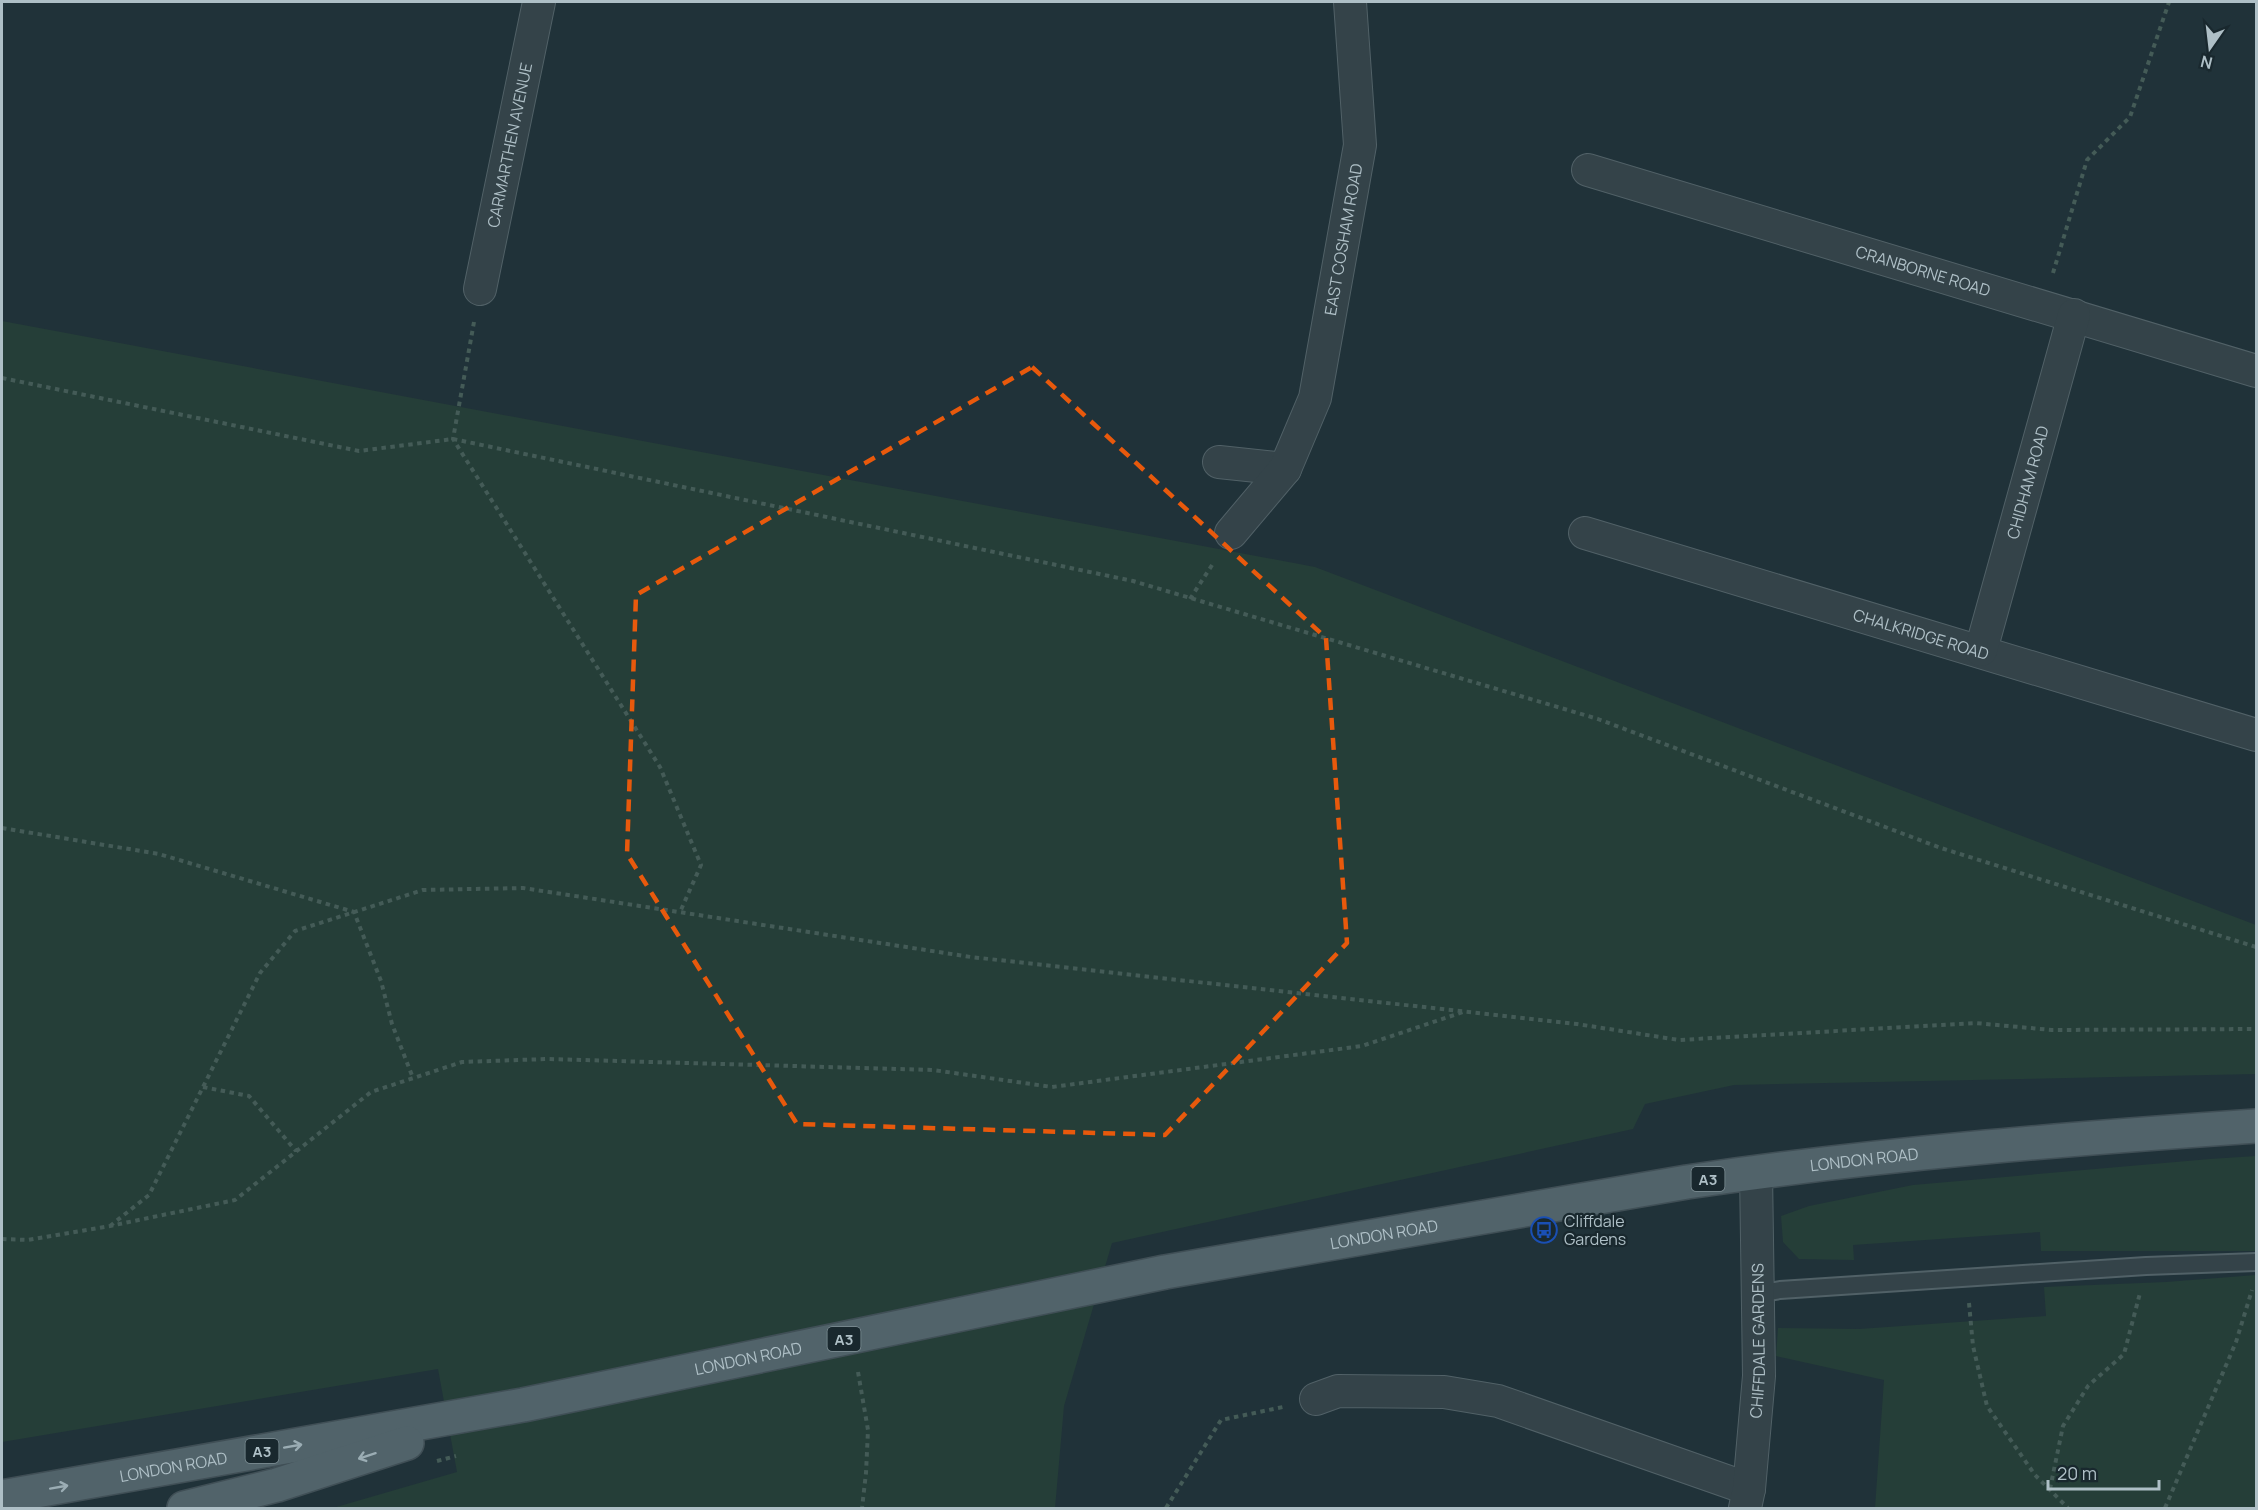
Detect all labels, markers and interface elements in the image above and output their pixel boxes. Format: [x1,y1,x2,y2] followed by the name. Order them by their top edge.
[2180,18,2240,78] north arrow
[2198,50,2215,75] text: N
[482,61,537,229] street label: CARMARTHEN AVENUE
[1319,161,1368,317] street label: EAST COSHAM ROAD
[1853,240,1993,302] street label: CRANBORNE ROAD
[2001,423,2054,542] street label: CHIDHAM ROAD
[1851,603,1992,665] street label: CHALKRIDGE ROAD
[1809,1143,1920,1176] street label: LONDON ROAD
[1692,1167,1724,1191] road number: A3
[1564,1210,1626,1250] place label: Cliffdale Gardens
[1328,1214,1440,1254] street label: LONDON ROAD
[1529,1215,1559,1245] bus stop icon: Cliffdale Gardens
[1744,1263,1770,1419] street label: CHIFFDALE GARDENS
[828,1327,860,1351] road number: A3
[692,1336,804,1380] street label: LONDON ROAD
[246,1439,278,1463] road number: A3
[282,1440,302,1451] one-way arrow
[118,1446,229,1487] street label: LONDON ROAD
[358,1451,377,1462] one-way arrow
[2048,1453,2159,1491] scale bar
[2057,1461,2097,1485] text: 20 m
[49,1481,68,1492] one-way arrow

